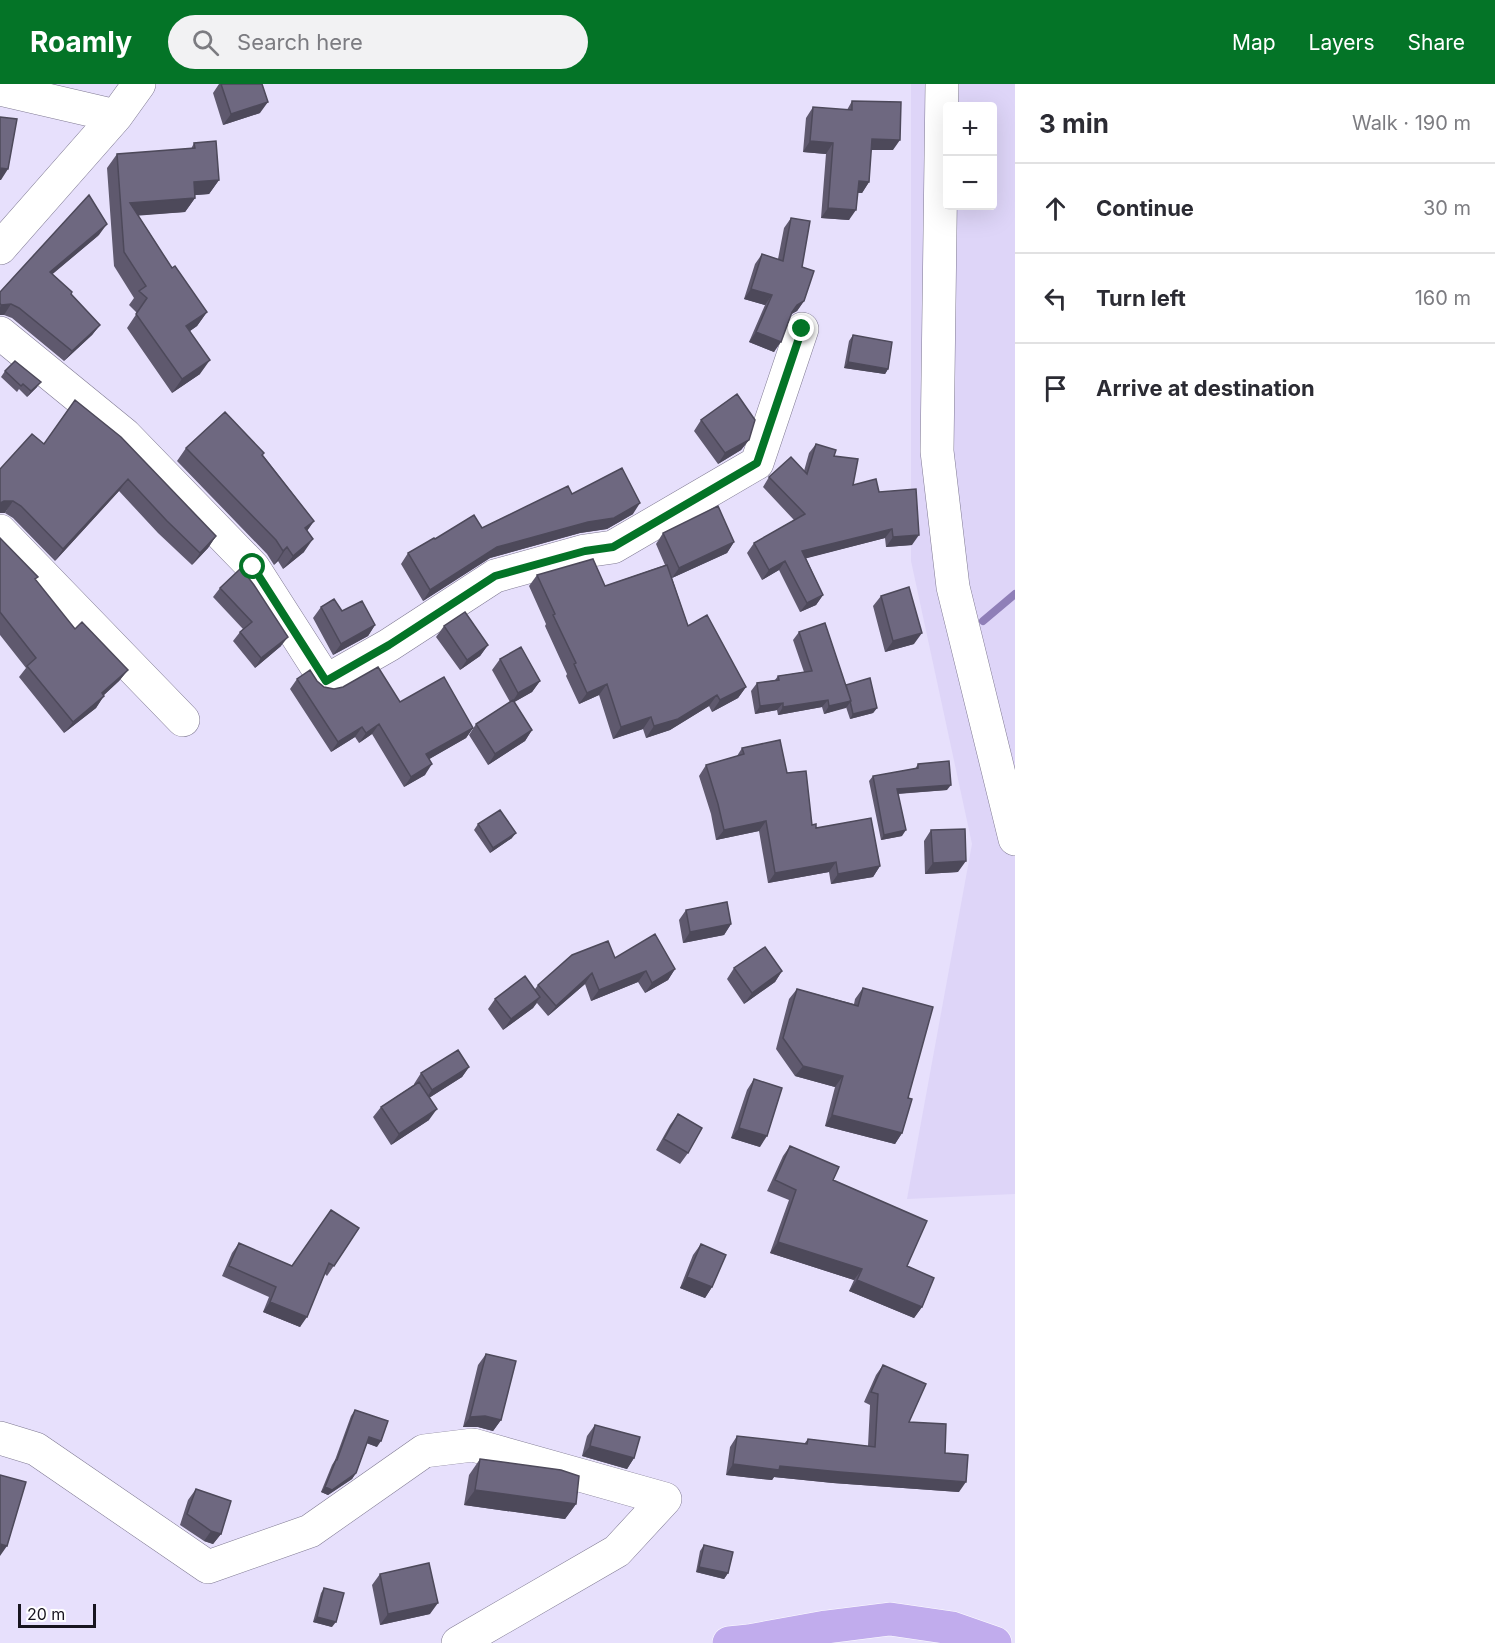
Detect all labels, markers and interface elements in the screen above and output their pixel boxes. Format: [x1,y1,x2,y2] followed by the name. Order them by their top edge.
[168,15,588,69] search box
[30,25,132,59] text: Roamly
[189,26,222,59] icon: search
[237,29,363,55] text: Search here
[1232,30,1276,55] text: Map
[1309,30,1375,55] text: Layers
[1408,30,1465,55] text: Share
[943,102,997,210] map controls
[943,102,997,156] button: +
[1039,108,1109,139] text: 3 min
[1352,111,1471,135] text: Walk · 190 m
[943,156,997,210] button: −
[1039,192,1072,225] icon: ahead
[1096,195,1194,221] text: Continue
[1423,196,1471,220] text: 30 m
[1039,282,1072,315] icon: left
[1096,285,1186,311] text: Turn left
[1415,286,1471,310] text: 160 m
[788,315,814,341] route end
[1039,372,1072,405] icon: arrive
[1096,375,1315,401] text: Arrive at destination
[239,553,265,579] route start
[18,1601,96,1628] scale bar
[27,1604,65,1624] text: 20 m

